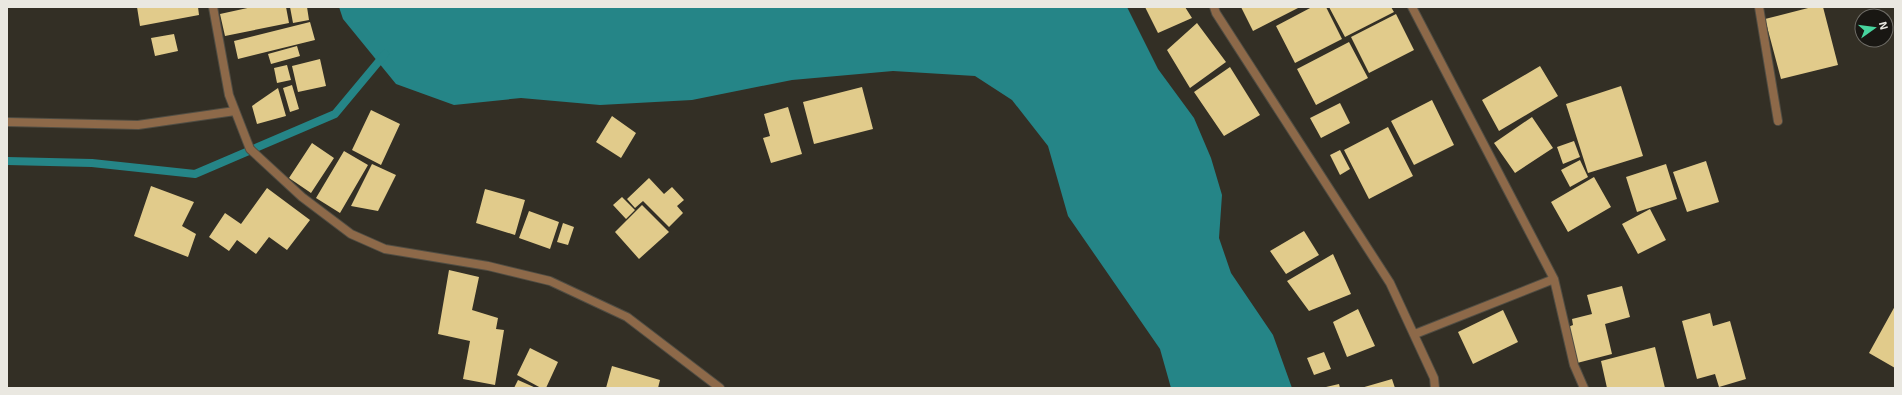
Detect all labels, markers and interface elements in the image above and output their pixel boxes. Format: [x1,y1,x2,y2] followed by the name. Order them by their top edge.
[1854,8,1894,48] north arrow
[1877,20,1891,31] text: N

